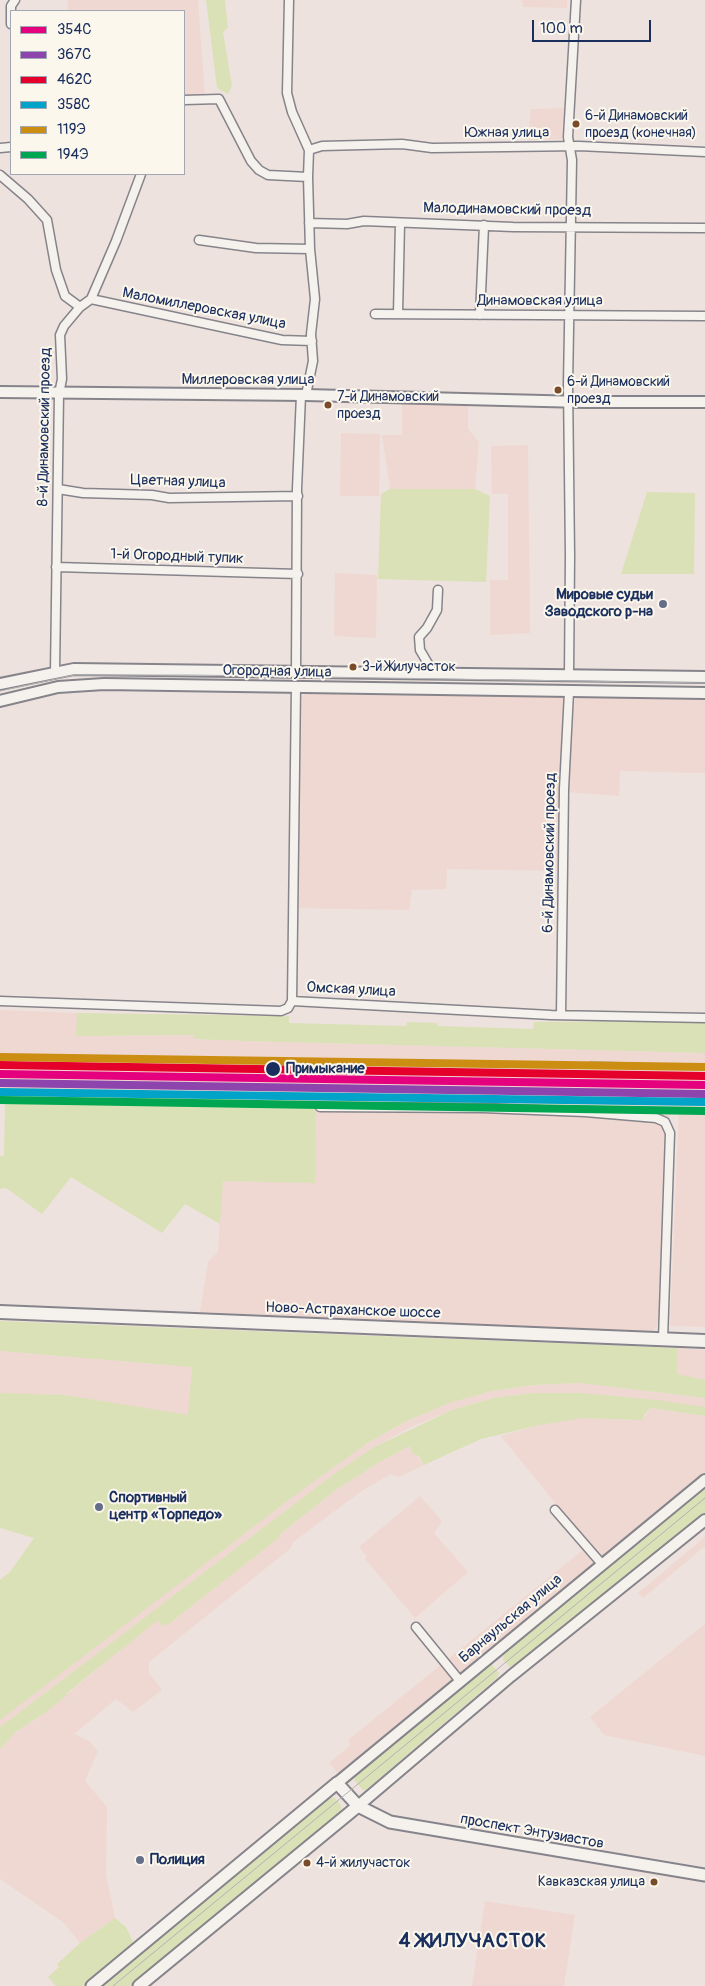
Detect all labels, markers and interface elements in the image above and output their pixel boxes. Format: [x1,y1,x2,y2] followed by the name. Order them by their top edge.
[10,10,185,175] legend
[535,10,654,42] scale bar
[540,19,583,38] text: 100 m
[57,20,91,39] text: 354С
[57,45,91,64] text: 367С
[57,70,92,89] text: 462С
[57,95,90,114] text: 358С
[585,108,696,140] place label: 6-й Динамовский проезд (конечная)
[571,119,581,129] marker: 6-й Динамовский проезд (конечная)
[57,120,85,139] text: 119Э
[465,124,549,142] street label: Южная улица
[57,145,88,164] text: 194Э
[423,200,591,220] street label: Малодинамовский проезд
[121,284,287,334] street label: Маломиллеровская улица
[477,292,603,310] street label: Динамовская улица
[35,347,55,507] street label: 8-й Динамовский проезд
[181,371,315,389] street label: Миллеровская улица
[567,374,670,407] place label: 6-й Динамовский проезд
[553,385,563,395] marker: 6-й Динамовский проезд
[337,389,439,422] place label: 7-й Динамовский проезд
[323,400,333,410] marker: 7-й Динамовский проезд
[130,471,226,493] street label: Цветная улица
[110,546,244,568] street label: 1-й Огородный тупик
[545,586,653,621] place label: Мировые судьи Заводского р-на
[657,598,669,610] marker: Мировые судьи Заводского р-на
[362,659,456,675] place label: 3-й Жилучасток
[222,662,332,682] street label: Огородная улица
[348,662,358,672] marker: 3-й Жилучасток
[540,773,560,933] street label: 6-й Динамовский проезд
[306,979,396,1001] street label: Омская улица
[264,1060,282,1078] marker: Примыкание
[286,1060,365,1078] place label: Примыкание
[265,1299,441,1323] street label: Ново-Астраханское шоссе
[109,1489,222,1524] place label: Спортивный центр «Торпедо»
[93,1501,105,1513] marker: Спортивный центр «Торпедо»
[456,1571,566,1667] street label: Барнаульская улица
[459,1811,605,1853] street label: проспект Энтузиастов
[150,1851,205,1869] place label: Полиция
[134,1854,146,1866] marker: Полиция
[316,1855,411,1871] place label: 4-й жилучасток
[302,1858,312,1868] marker: 4-й жилучасток
[538,1874,645,1890] place label: Кавказская улица
[649,1877,659,1887] marker: Кавказская улица
[397,1930,549,1954] district label: 4 ЖИЛУЧАСТОК

